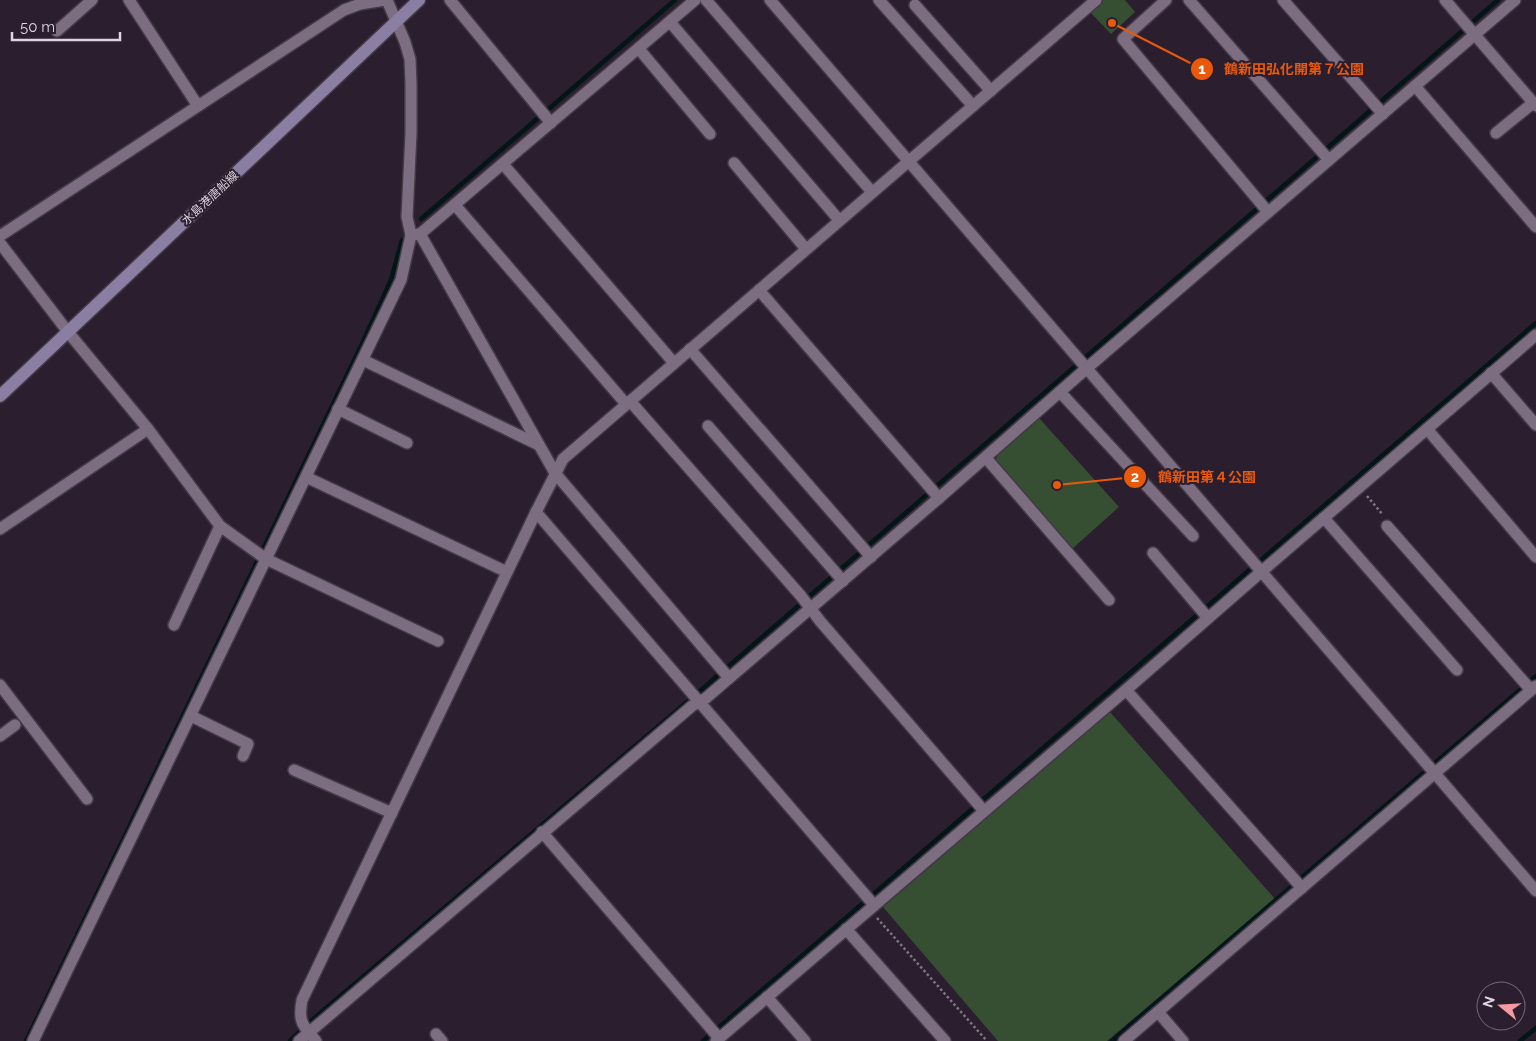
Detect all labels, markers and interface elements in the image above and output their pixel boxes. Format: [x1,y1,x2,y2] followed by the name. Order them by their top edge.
[12,10,120,42] scale bar
[20,18,55,36] text: 50 m
[1189,54,1374,83] callout: 鶴新田弘化開第７公園
[1198,60,1206,78] text: 1
[1224,61,1364,77] text: 鶴新田弘化開第７公園
[179,168,241,228] street label: 水島港唐船線
[1123,463,1266,492] callout: 鶴新田第４公園
[1131,468,1139,486] text: 2
[1158,469,1256,485] text: 鶴新田第４公園
[1476,981,1526,1031] north arrow
[1479,994,1498,1010] text: N

